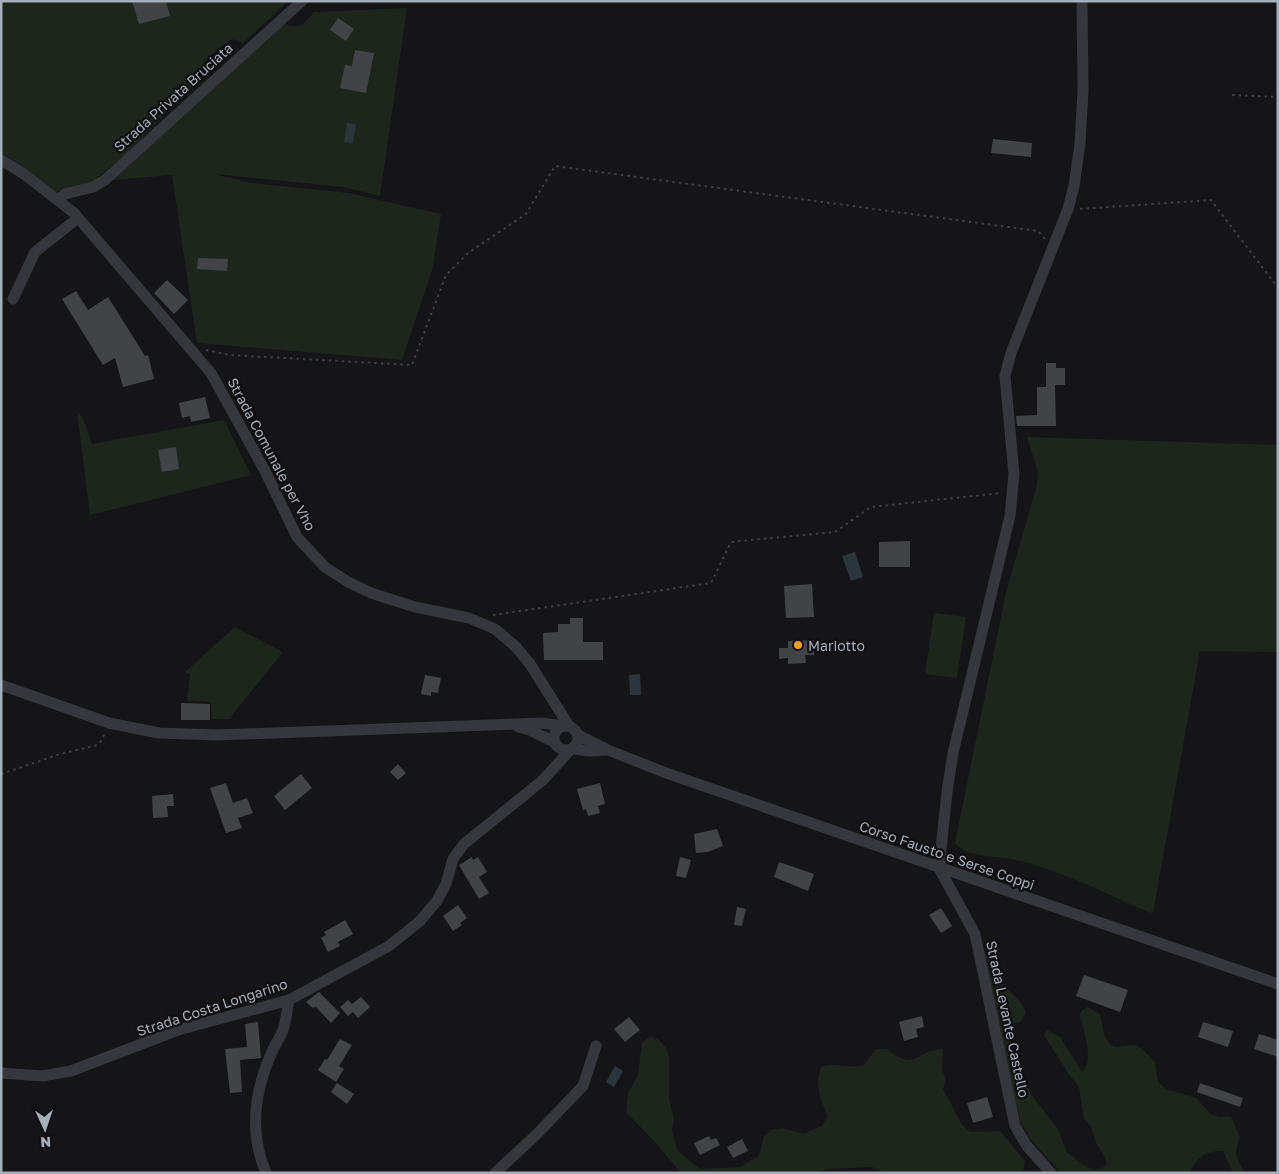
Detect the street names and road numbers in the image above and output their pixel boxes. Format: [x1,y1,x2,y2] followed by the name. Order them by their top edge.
[110,39,236,155] street label: Strada Privata Bruciata
[224,375,320,533] street label: Strada Comunale per Vho
[857,817,1037,893] street label: Corso Fausto e Serse Coppi
[983,939,1033,1099] street label: Strada Levante Castello
[134,975,290,1039] street label: Strada Costa Longarino

